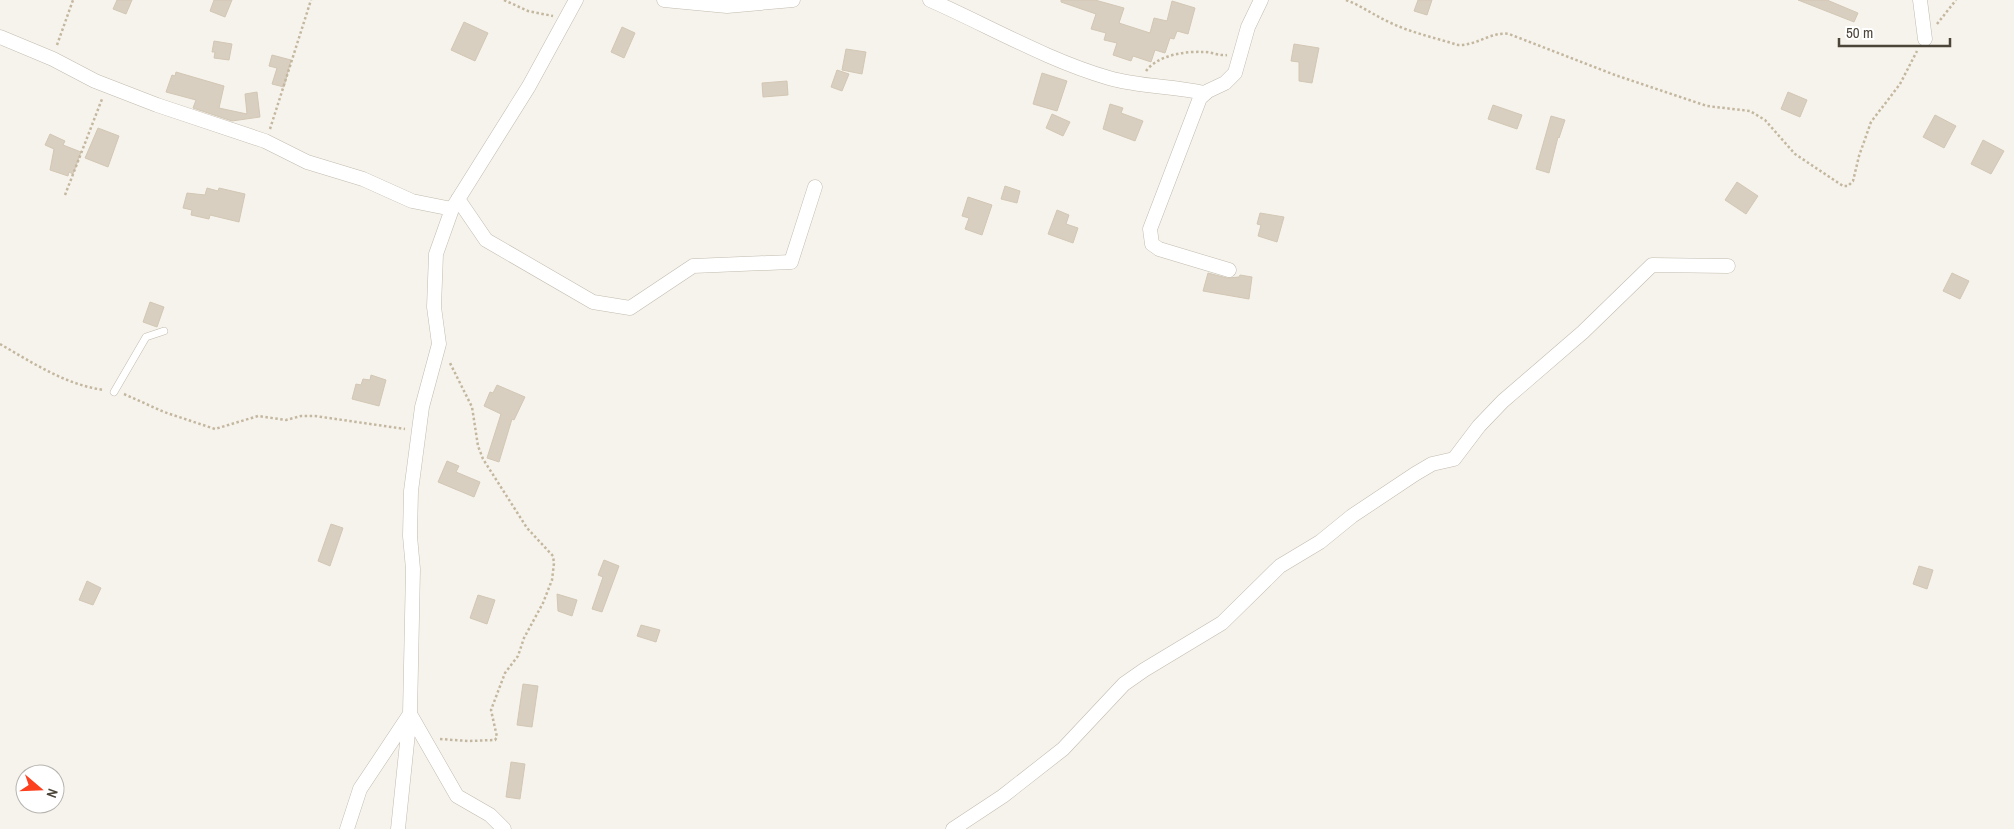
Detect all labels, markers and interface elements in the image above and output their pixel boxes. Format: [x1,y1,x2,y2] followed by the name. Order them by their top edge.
[1839,15,1950,47] scale bar
[1846,22,1873,43] text: 50 m
[15,764,65,814] north arrow
[42,786,62,800] text: N

